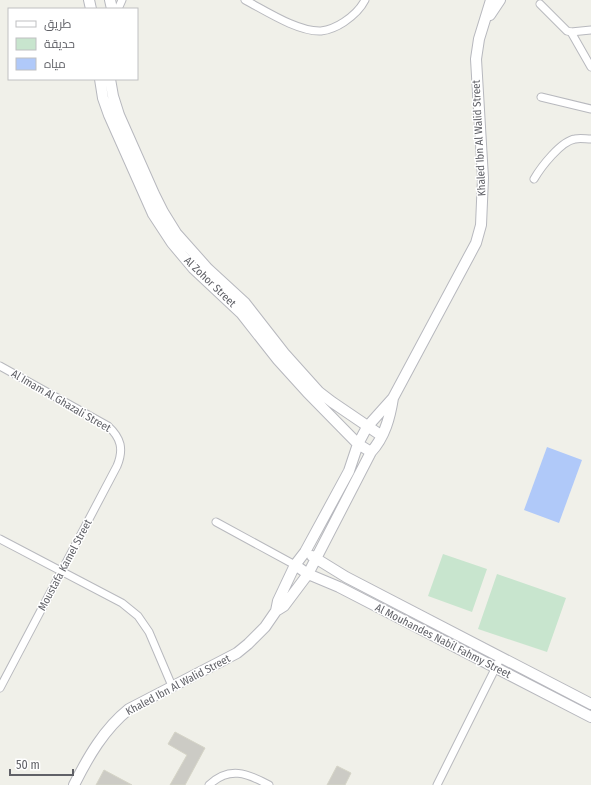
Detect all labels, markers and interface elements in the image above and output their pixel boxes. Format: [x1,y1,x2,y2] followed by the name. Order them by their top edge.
[8,8,138,80] legend
[44,17,72,31] text: طريق
[44,37,75,51] text: حديقة
[44,57,66,71] text: مياه
[469,79,489,196] street label: Khaled Ibn Al Walid Street
[181,254,239,310] street label: Al Zohor Street
[9,367,113,435] street label: Al Imam Al Ghazali Street
[35,517,95,613] street label: Moustafa Kamel Street
[373,601,513,681] street label: Al Mouhandes Nabil Fahmy Street
[124,652,233,718] street label: Khaled Ibn Al Walid Street
[10,751,73,777] scale bar
[16,758,40,772] text: 50 m

